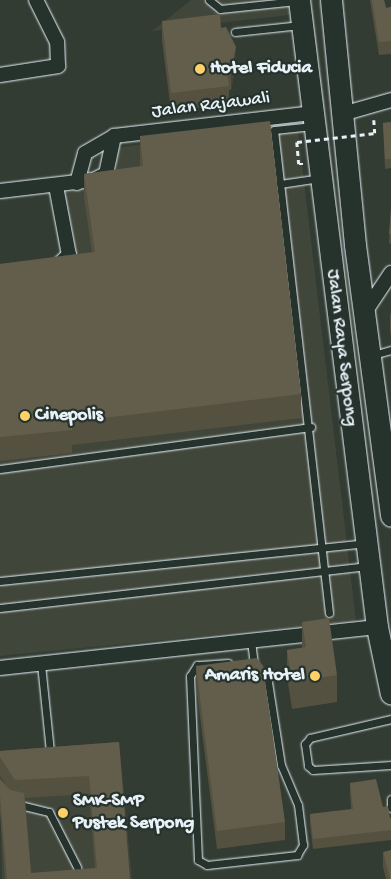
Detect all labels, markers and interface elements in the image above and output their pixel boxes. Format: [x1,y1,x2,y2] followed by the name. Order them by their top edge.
[210,58,312,80] place label: Hotel Fiducia
[194,63,206,75] marker: Hotel Fiducia
[151,87,271,125] street label: Jalan Rajawali
[320,268,362,428] street label: Jalan Raya Serpong
[35,405,103,427] place label: Cinepolis
[19,410,31,422] marker: Cinepolis
[205,665,305,687] place label: Amaris Hotel
[309,670,321,682] marker: Amaris Hotel
[73,791,194,835] place label: SMK-SMP Pustek Serpong
[57,807,69,819] marker: SMK-SMP Pustek Serpong

